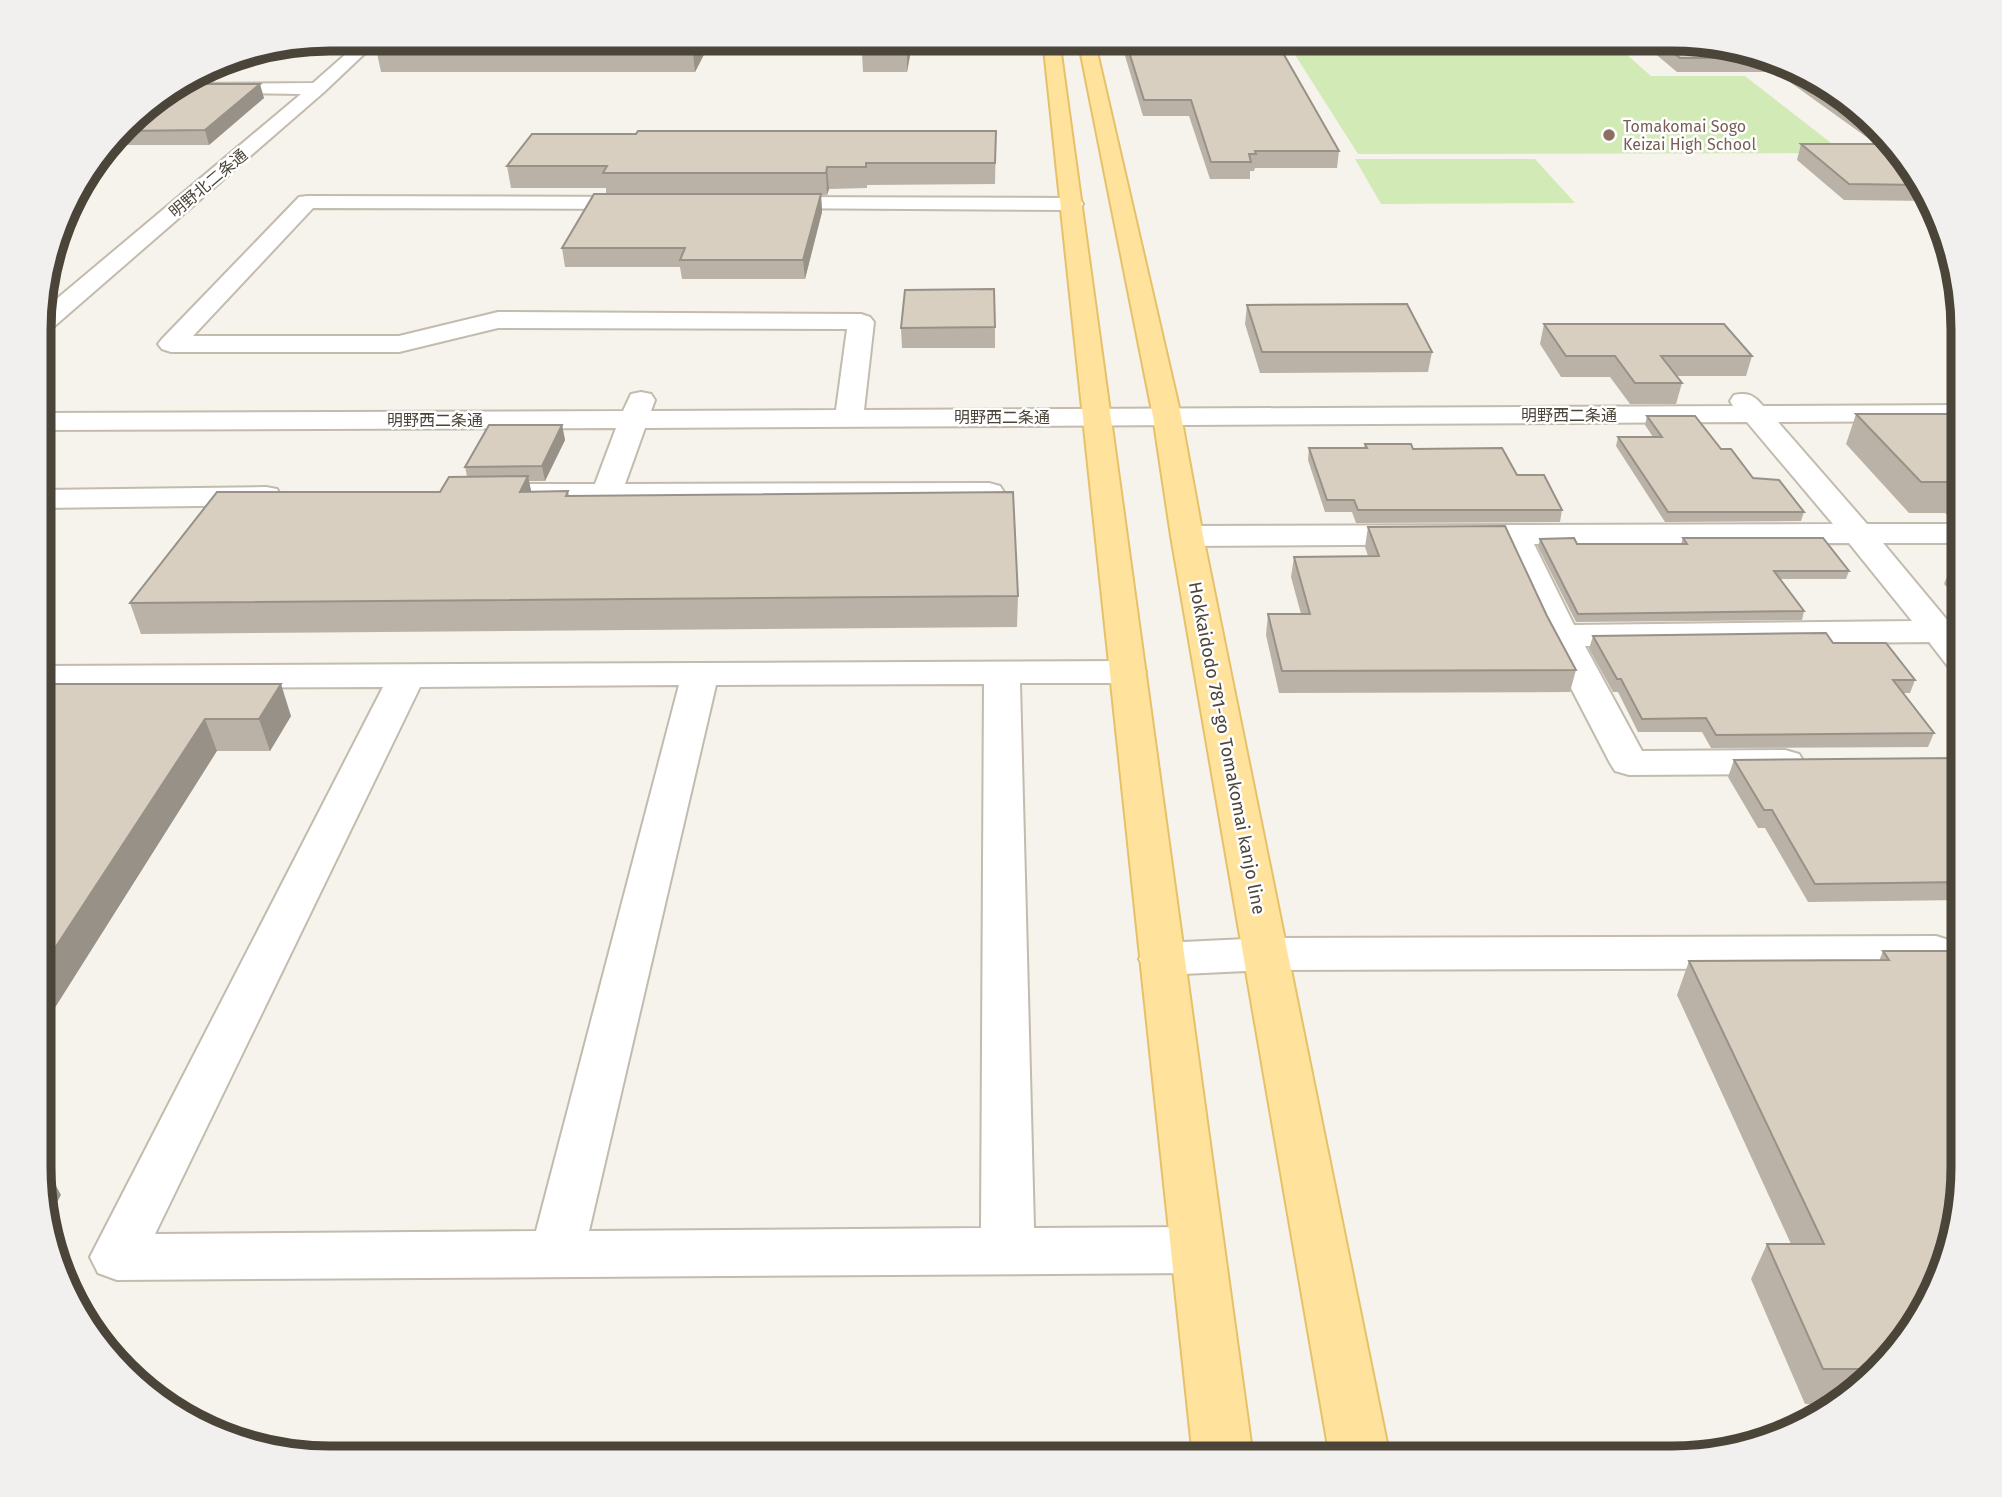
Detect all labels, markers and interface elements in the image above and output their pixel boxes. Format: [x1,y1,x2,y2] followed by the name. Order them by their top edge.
[1623,117,1756,154] place label: Tomakomai Sogo Keizai High School
[1601,127,1617,143] marker: Tomakomai Sogo Keizai High School
[165,145,251,222] street label: 明野北二条通
[1521,406,1617,425] street label: 明野西二条通
[954,408,1050,427] street label: 明野西二条通
[387,411,483,430] street label: 明野西二条通
[1184,580,1270,916] street label: Hokkaidodo 781-go Tomakomai kanjo line

